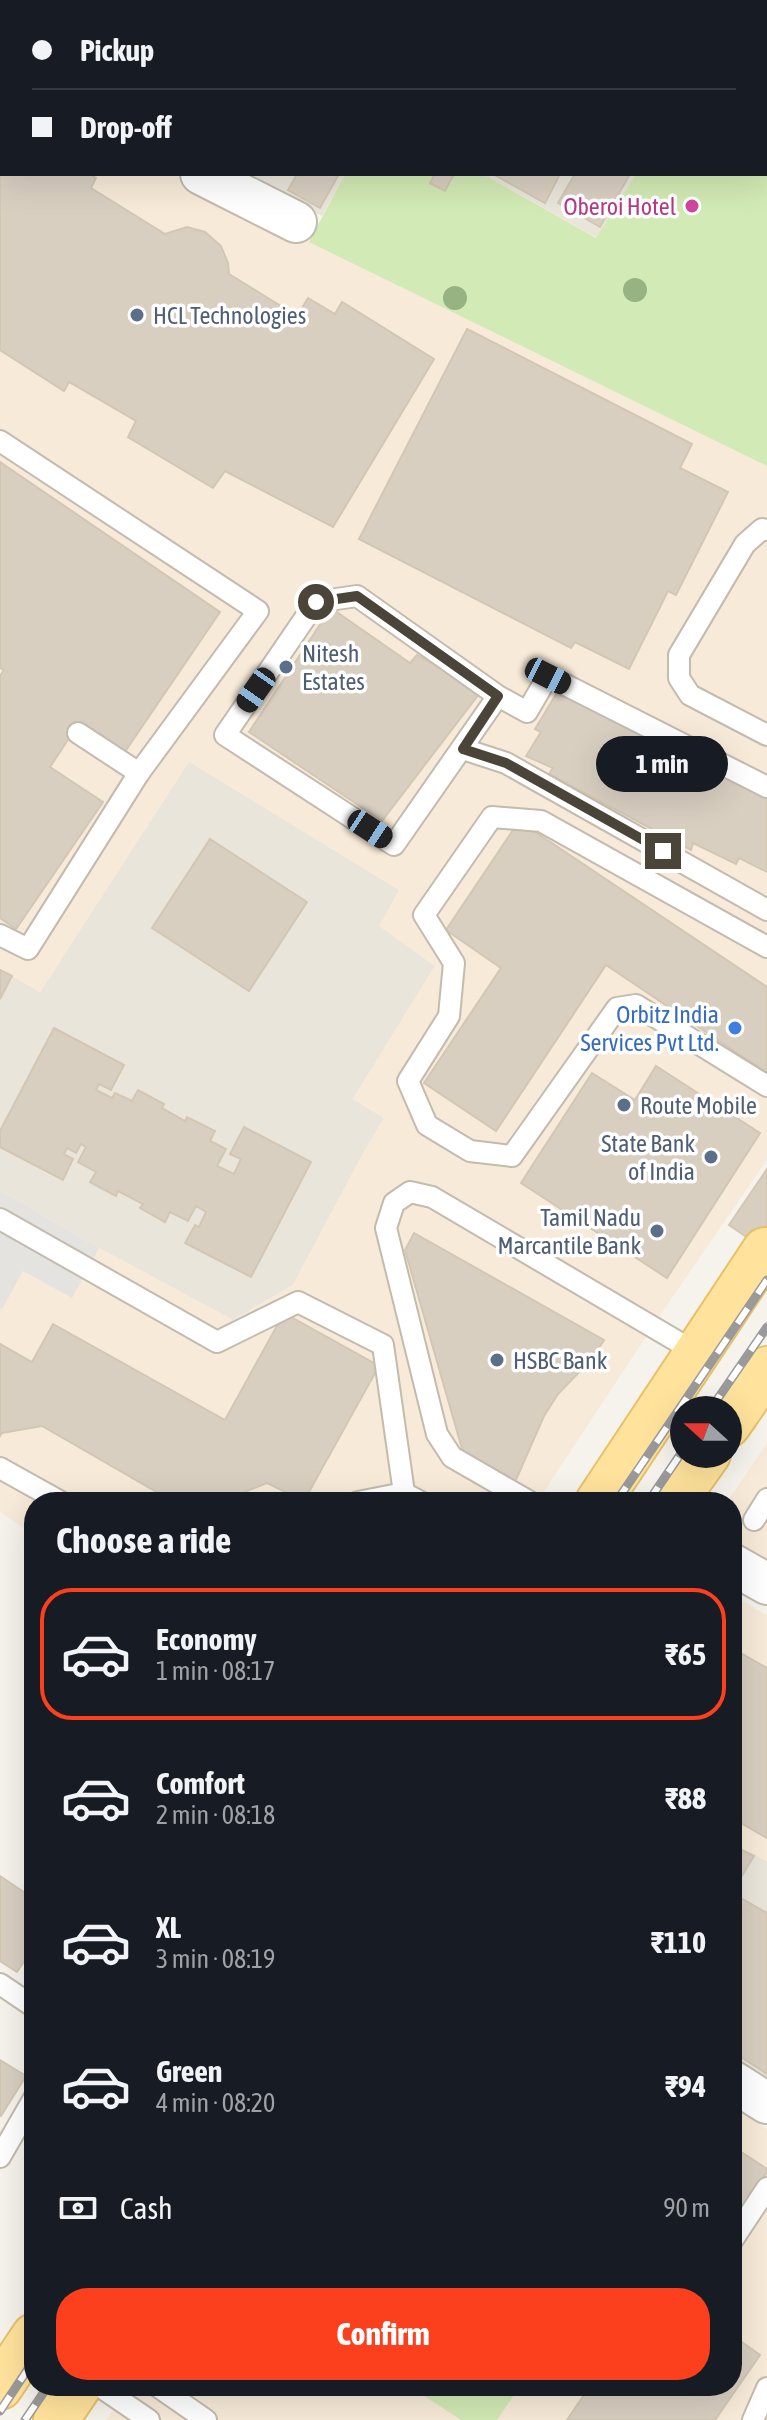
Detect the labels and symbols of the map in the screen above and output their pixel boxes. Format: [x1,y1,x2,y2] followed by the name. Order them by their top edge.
[563,193,677,220] place label: Oberoi Hotel
[683,197,701,215] marker: Oberoi Hotel
[153,302,306,329] place label: HCL Technologies
[128,306,146,324] marker: HCL Technologies
[298,584,334,620] route start
[302,640,365,695] place label: Nitesh Estates
[521,654,575,698] car
[277,658,295,676] marker: Nitesh Estates
[232,663,280,717] car
[597,735,729,791] callout: 1 min
[343,806,397,852] car
[645,833,681,869] route end
[581,1001,719,1056] place label: Orbitz India Services Pvt Ltd.
[726,1019,744,1037] marker: Orbitz India Services Pvt Ltd.
[640,1092,757,1119] place label: Route Mobile
[615,1096,633,1114] marker: Route Mobile
[601,1130,695,1185] place label: State Bank of India
[702,1148,720,1166] marker: State Bank of India
[498,1204,641,1259] place label: Tamil Nadu Marcantile Bank
[648,1222,666,1240] marker: Tamil Nadu Marcantile Bank
[513,1347,608,1374] place label: HSBC Bank
[488,1351,506,1369] marker: HSBC Bank
[670,1396,742,1468] north arrow

